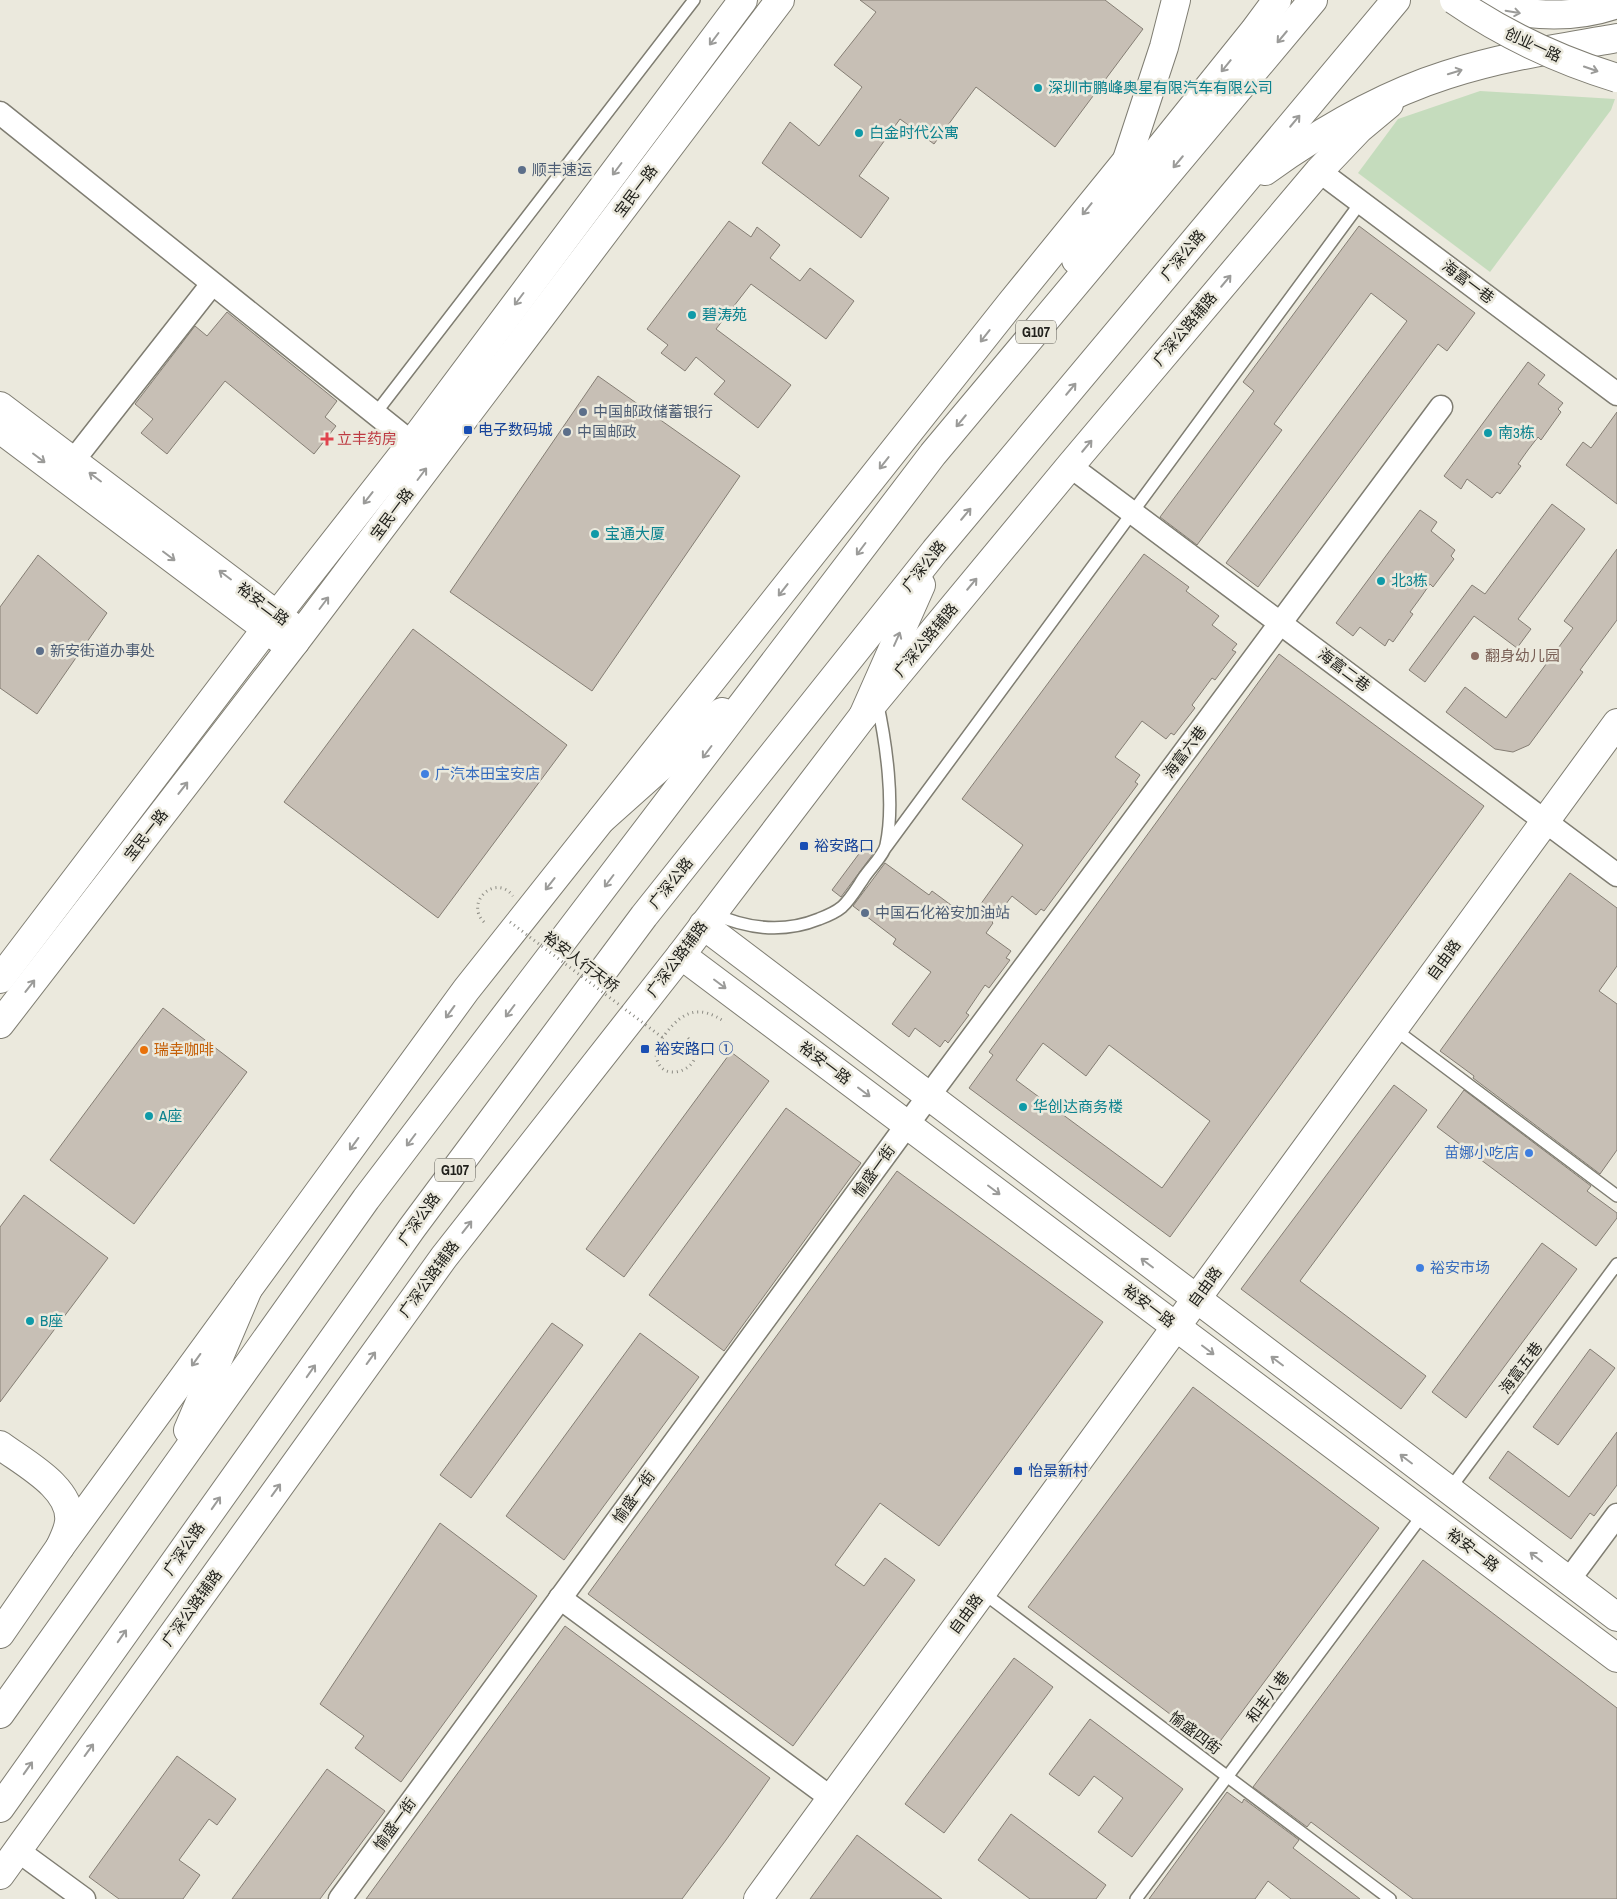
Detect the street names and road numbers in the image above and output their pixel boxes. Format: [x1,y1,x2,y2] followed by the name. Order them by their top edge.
[1502,22,1565,67] street label: 创业一路
[609,160,662,221] street label: 宝民一路
[1155,225,1210,284] street label: 广深公路
[1438,255,1499,308] street label: 海富一巷
[1148,287,1222,370] street label: 广深公路辅路
[1016,321,1056,344] road number: G107
[365,483,418,544] street label: 宝民一路
[897,536,951,596] street label: 广深公路
[233,577,294,630] street label: 裕安二路
[889,598,963,681] street label: 广深公路辅路
[1314,643,1375,696] street label: 海富二巷
[1158,721,1211,782] street label: 海富六巷
[119,805,172,865] street label: 宝民一路
[644,853,698,913] street label: 广深公路
[641,916,712,1001] street label: 广深公路辅路
[539,926,624,997] street label: 裕安人行天桥
[1422,935,1465,984] street label: 自由路
[795,1036,856,1089] street label: 裕安一路
[847,1140,900,1201] street label: 愉盛一街
[435,1158,475,1182] road number: G107
[392,1188,445,1249] street label: 广深公路
[394,1236,464,1321] street label: 广深公路辅路
[1183,1262,1226,1311] street label: 自由路
[1119,1279,1180,1332] street label: 裕安一路
[1494,1337,1547,1398] street label: 海富五巷
[607,1466,660,1527] street label: 愉盛一街
[158,1518,209,1579] street label: 广深公路
[1443,1523,1504,1576] street label: 裕安一路
[157,1565,227,1650] street label: 广深公路辅路
[944,1589,987,1638] street label: 自由路
[1241,1666,1294,1727] street label: 和丰八巷
[1165,1706,1226,1759] street label: 愉盛四街
[368,1793,421,1854] street label: 愉盛一街

